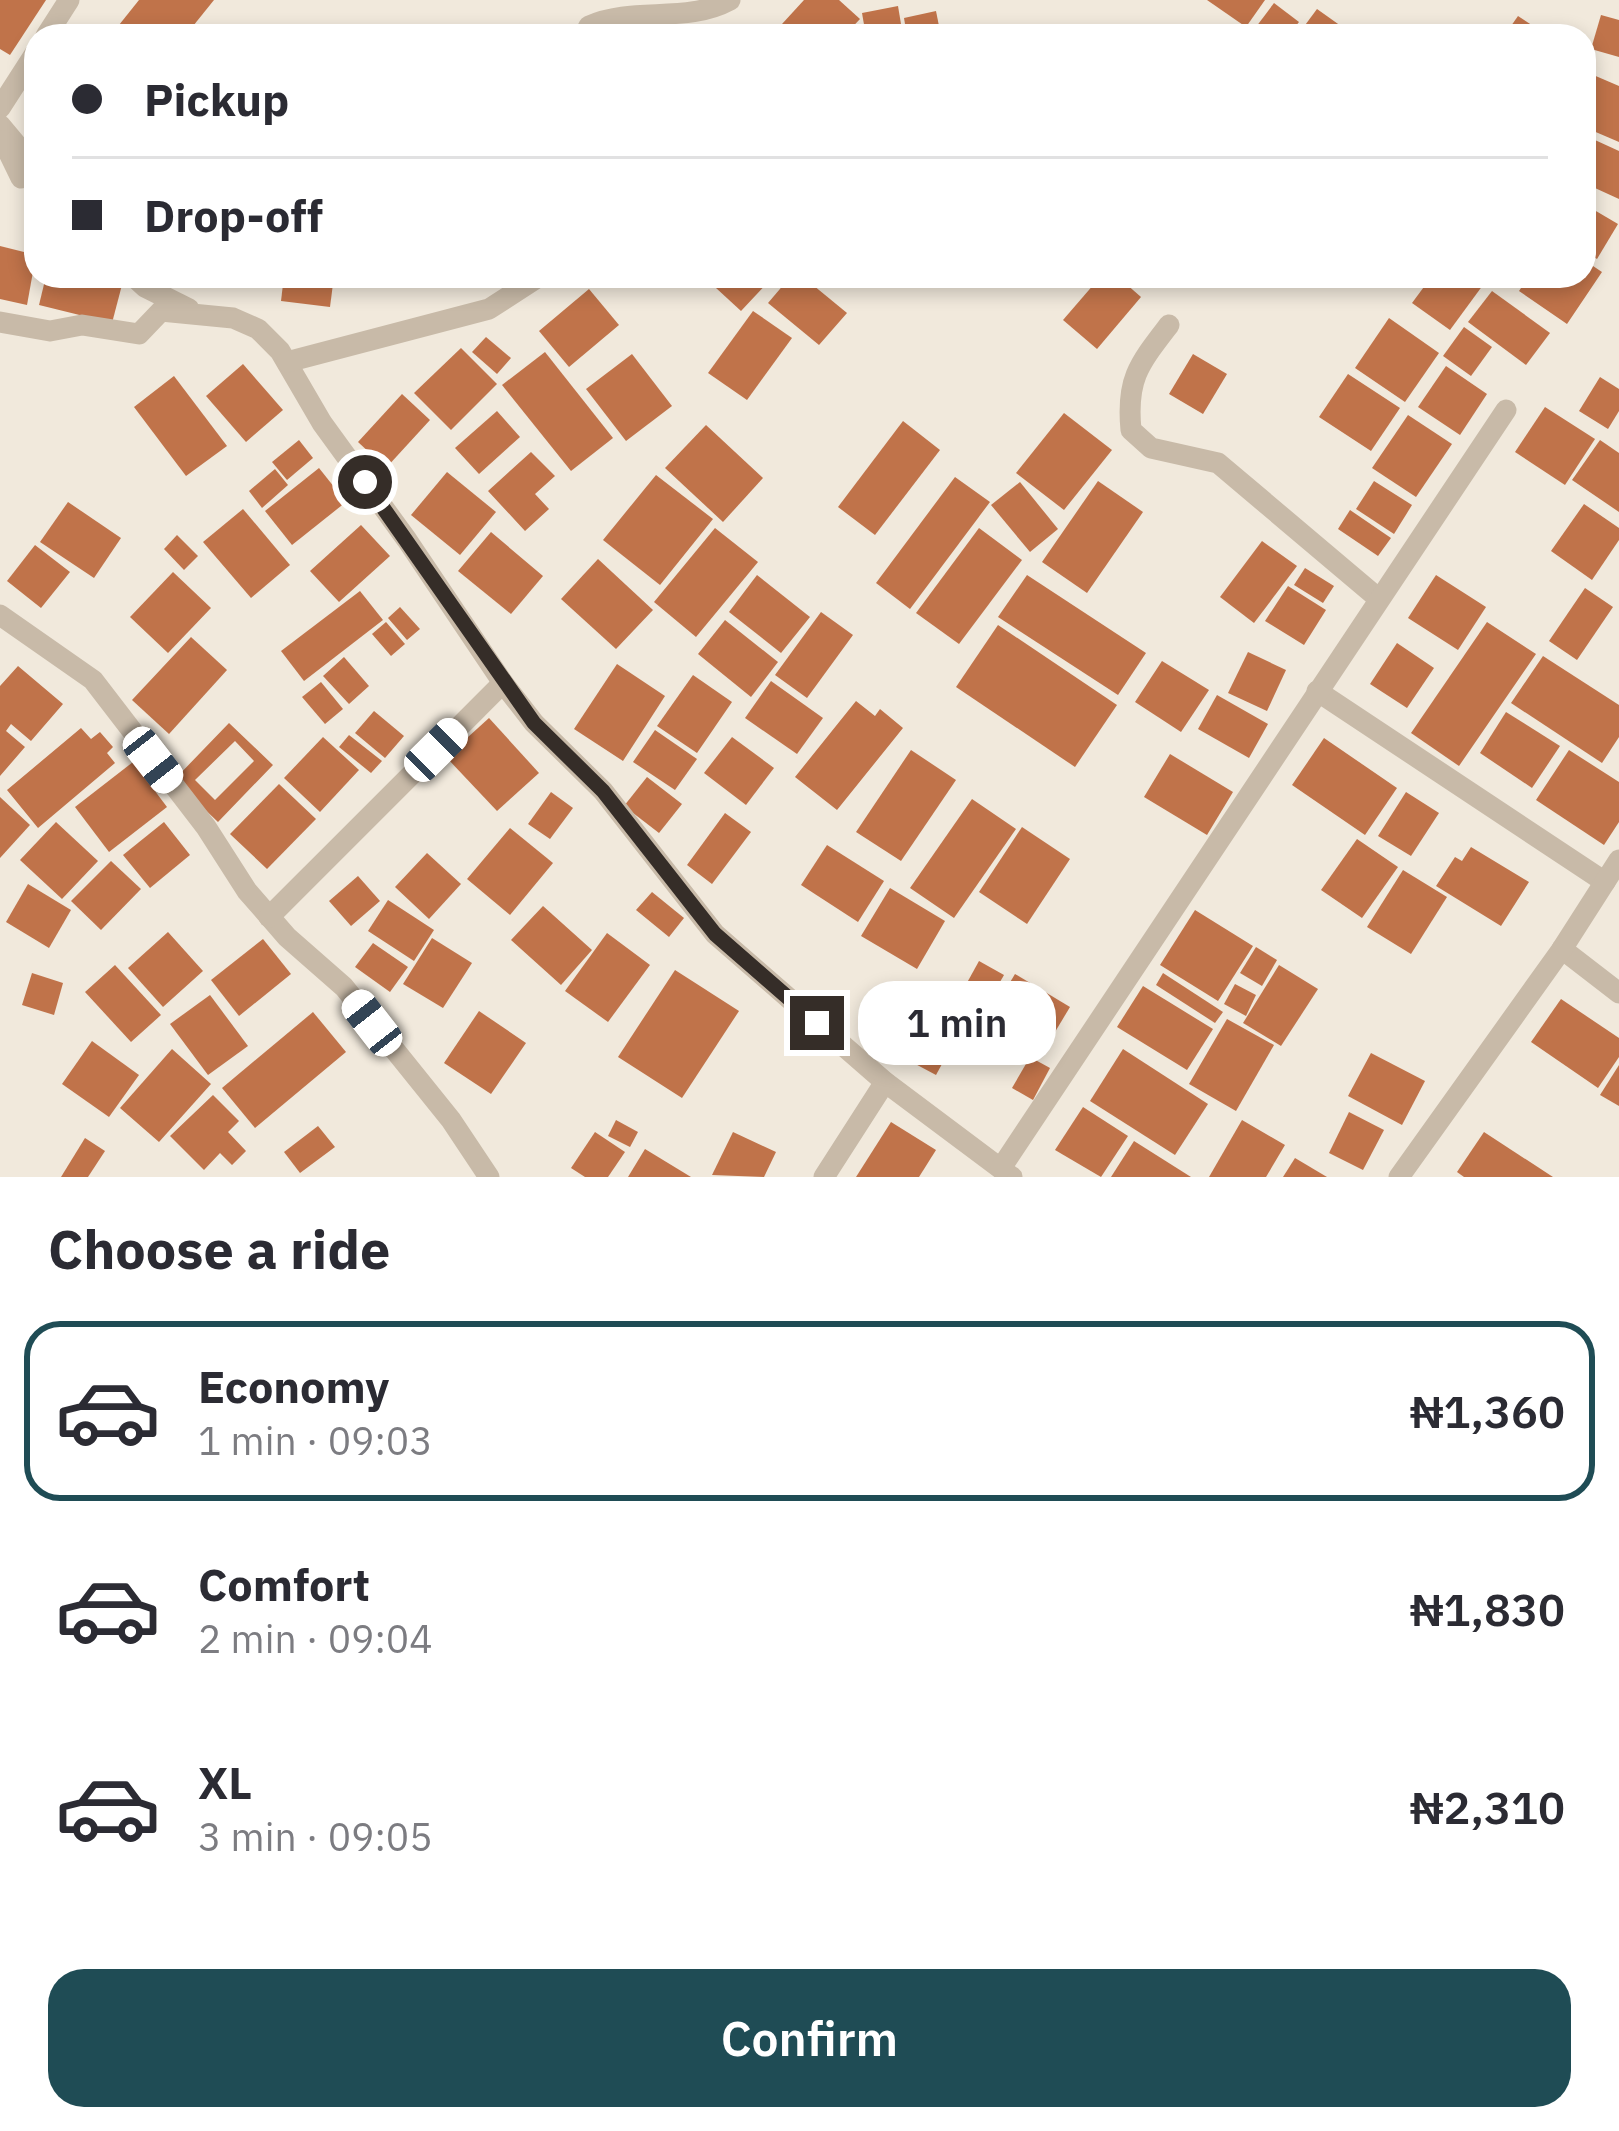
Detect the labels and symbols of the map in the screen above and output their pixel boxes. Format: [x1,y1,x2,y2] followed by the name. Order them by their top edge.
[338,455,392,509] route start
[398,712,474,788] car
[117,721,189,799] car
[859,981,1057,1065] callout: 1 min
[336,984,408,1062] car
[790,996,844,1050] route end

